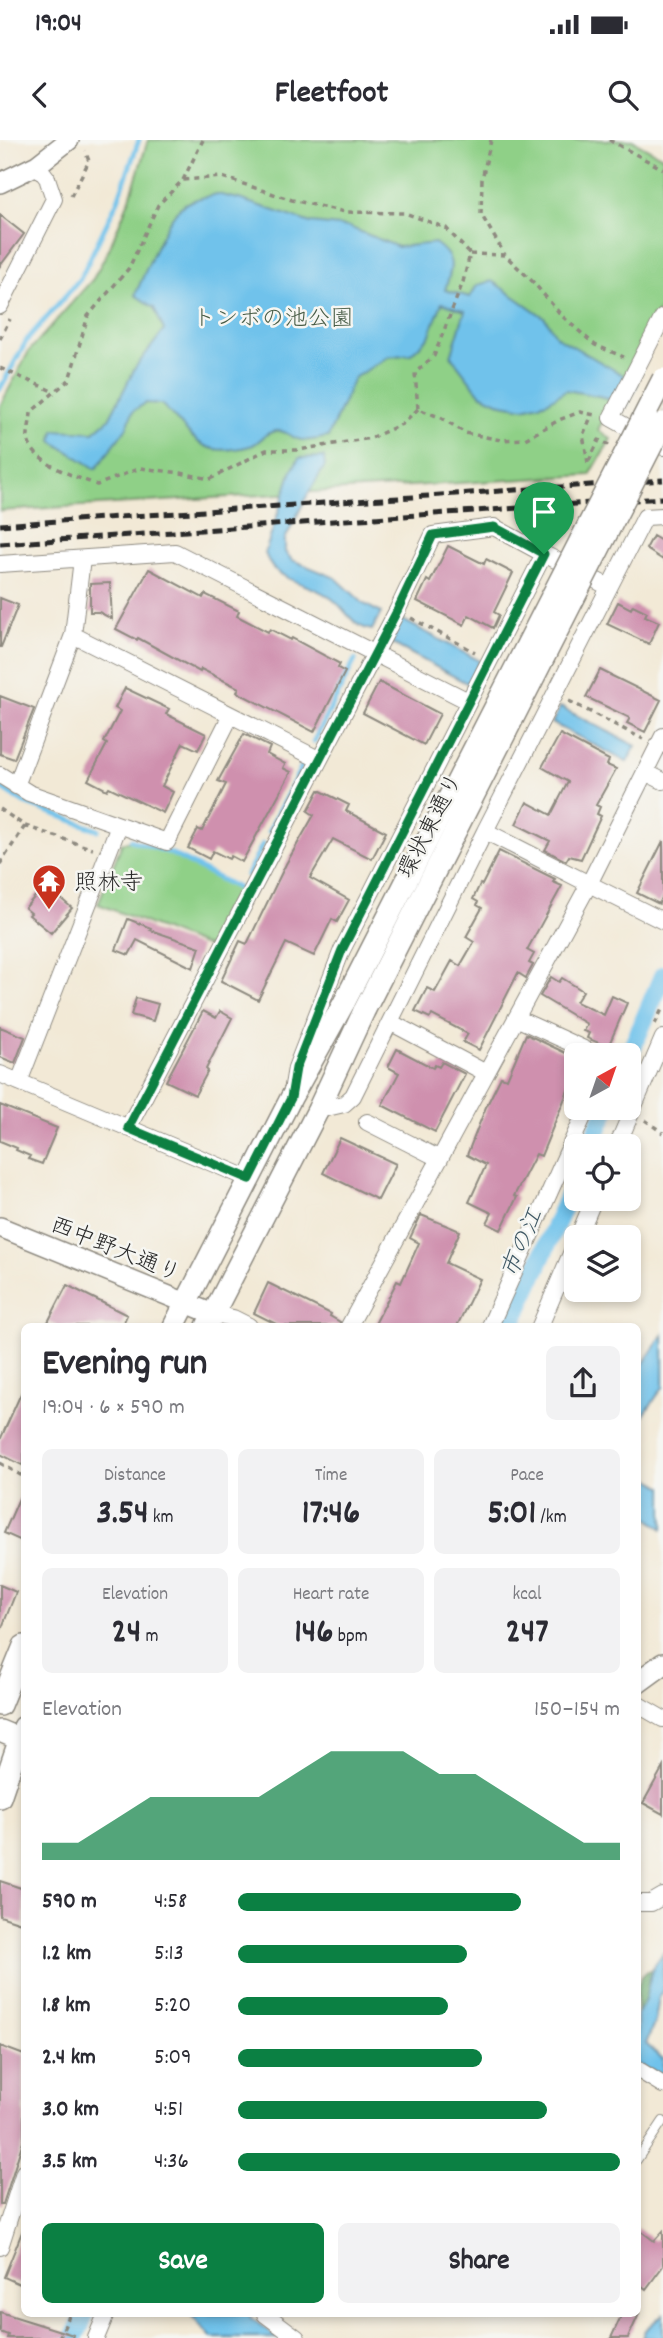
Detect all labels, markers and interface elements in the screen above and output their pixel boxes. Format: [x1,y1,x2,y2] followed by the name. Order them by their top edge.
[35,6,82,43] text: 19:04
[275,72,388,118] text: Fleetfoot
[21,76,59,114] icon: back
[604,76,642,114] icon: search
[193,304,354,337] park label: トンボの池公園
[514,482,574,554] pin
[525,493,563,531] icon: arrive
[391,768,473,885] street label: 環状東通り
[30,862,68,911] temple icon: 照林寺
[74,868,143,901] place label: 照林寺
[564,1043,640,1120] north arrow
[564,1043,641,1302] map controls
[564,1134,641,1211] button: locate
[494,1203,554,1284] water label: 市の江
[45,1210,185,1292] street label: 西中野大通り
[564,1225,641,1302] button: layers
[42,1338,207,1393] text: Evening run
[546,1346,620,1420] button: share
[42,1392,185,1425] text: 19:04 · 6 × 590 m
[104,1463,166,1490] text: Distance
[315,1463,347,1490] text: Time
[510,1463,544,1490] text: Pace
[96,1490,148,1540] text: 3.54
[302,1490,360,1540] text: 17:46
[487,1490,536,1540] text: 5:01
[148,1505,174,1532] text: km
[536,1505,567,1532] text: /km
[102,1582,168,1609] text: Elevation
[293,1582,369,1609] text: Heart rate
[513,1582,541,1609] text: kcal
[111,1609,141,1659] text: 24
[294,1609,333,1659] text: 146
[505,1609,549,1659] text: 247
[141,1624,159,1651] text: m
[333,1624,368,1651] text: bpm
[42,1694,122,1727] text: Elevation
[534,1694,620,1727] text: 150–154 m
[42,1886,97,1919] text: 590 m
[154,1886,187,1919] text: 4:58
[42,1938,91,1971] text: 1.2 km
[154,1938,184,1971] text: 5:13
[42,1990,91,2023] text: 1.8 km
[154,1990,191,2023] text: 5:20
[42,2042,96,2075] text: 2.4 km
[154,2042,192,2075] text: 5:09
[42,2094,99,2127] text: 3.0 km
[154,2094,183,2127] text: 4:51
[42,2146,97,2179] text: 3.5 km
[154,2146,189,2179] text: 4:36
[42,2223,324,2303] button: Save
[338,2223,620,2303] button: Share

